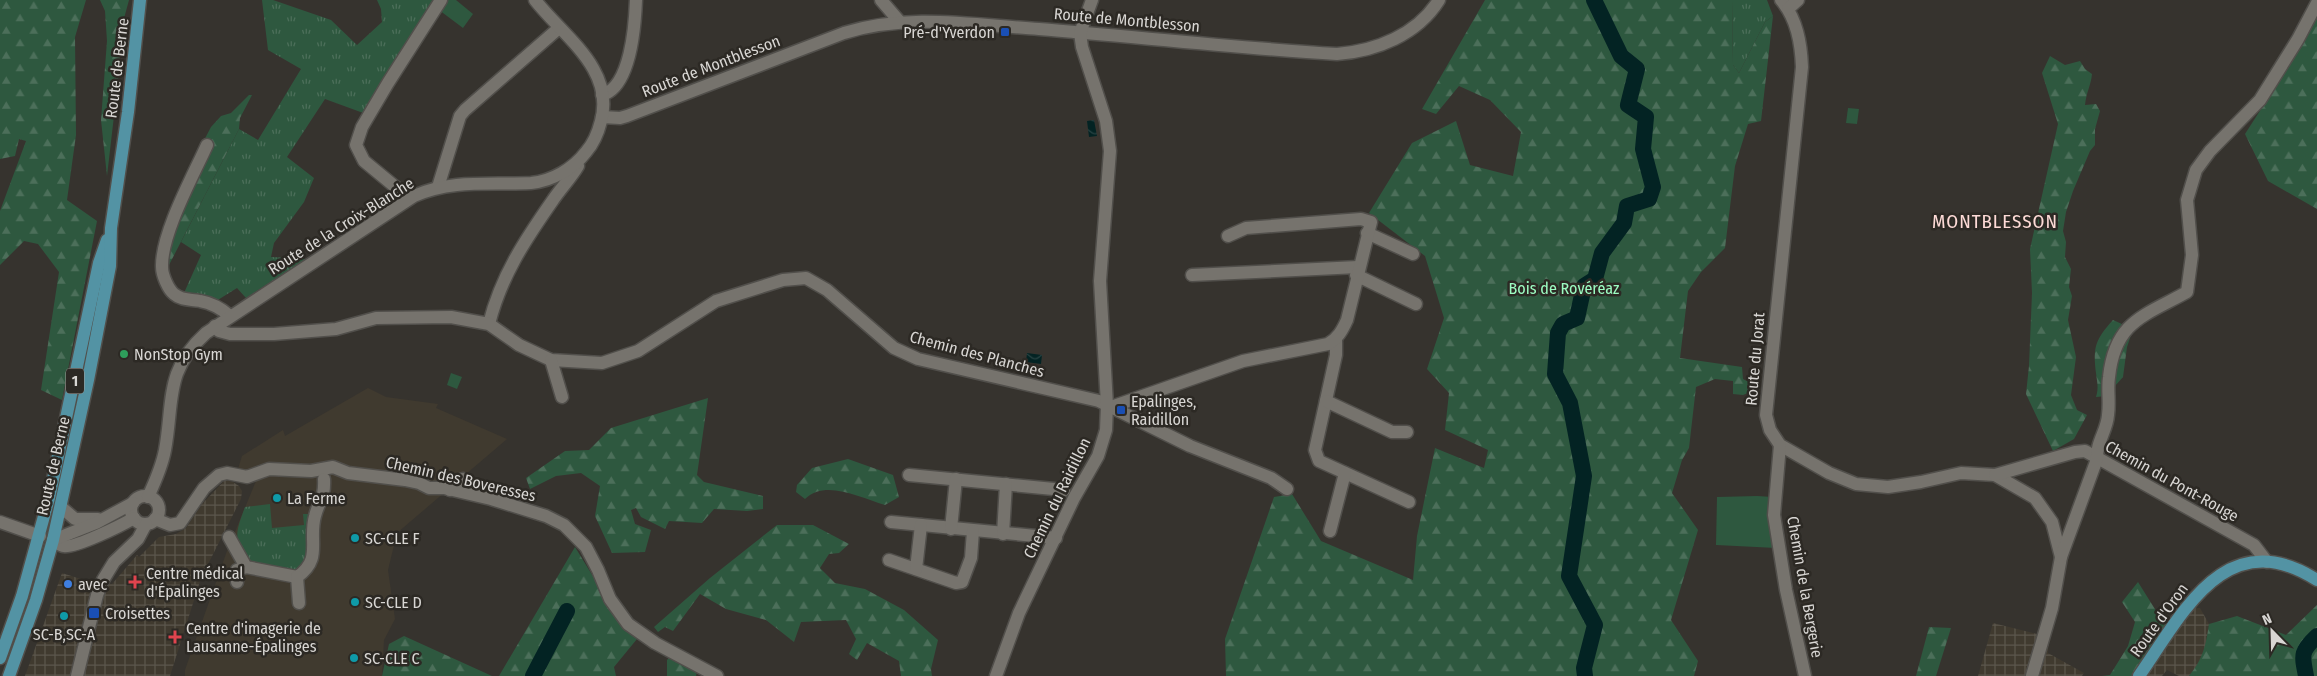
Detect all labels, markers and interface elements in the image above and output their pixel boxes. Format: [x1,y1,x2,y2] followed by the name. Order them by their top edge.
[1053,4,1201,36] street label: Route de Montblesson
[101,17,133,119] street label: Route de Berne
[903,23,995,42] place label: Pré-d'Yverdon
[999,26,1011,38] marker: Pré-d'Yverdon
[639,31,783,101] street label: Route de Montblesson
[265,173,417,279] street label: Route de la Croix-Blanche
[1932,210,2058,233] district label: MONTBLESSON
[1509,279,1619,298] park label: Bois de Rovéréaz
[1741,311,1769,406] street label: Route du Jorat
[908,327,1047,381] street label: Chemin des Planches
[134,345,223,364] place label: NonStop Gym
[118,348,130,360] marker: NonStop Gym
[66,368,84,394] road number: 1
[1131,392,1196,429] place label: Epalinges, Raidillon
[1115,404,1127,416] marker: Epalinges, Raidillon
[32,415,74,517] street label: Route de Berne
[1020,435,1094,561] street label: Chemin du Raidillon
[2102,437,2242,526] street label: Chemin du Pont-Rouge
[384,453,538,506] street label: Chemin des Boveresses
[287,489,346,508] place label: La Ferme
[271,492,283,504] marker: La Ferme
[1783,515,1827,659] street label: Chemin de la Bergerie
[365,529,420,548] place label: SC-CLE F
[349,532,361,544] marker: SC-CLE F
[146,564,244,601] place label: Centre médical d'Épalinges
[78,575,108,594] place label: avec
[128,575,142,589] marker: Centre médical d'Épalinges
[62,578,74,590] marker: avec
[2126,580,2192,660] street label: Route d'Oron
[365,593,422,612] place label: SC-CLE D
[349,596,361,608] marker: SC-CLE D
[105,604,170,623] place label: Croisettes
[87,606,101,620] marker: Croisettes
[2247,606,2297,656] north arrow
[58,610,70,622] marker: SC-B,SC-A
[2260,610,2274,629] text: N
[186,619,321,656] place label: Centre d'imagerie de Lausanne-Épalinges
[33,625,96,644] place label: SC-B,SC-A
[168,630,182,644] marker: Centre d'imagerie de Lausanne-Épalinges
[364,649,420,668] place label: SC-CLE C
[348,652,360,664] marker: SC-CLE C

